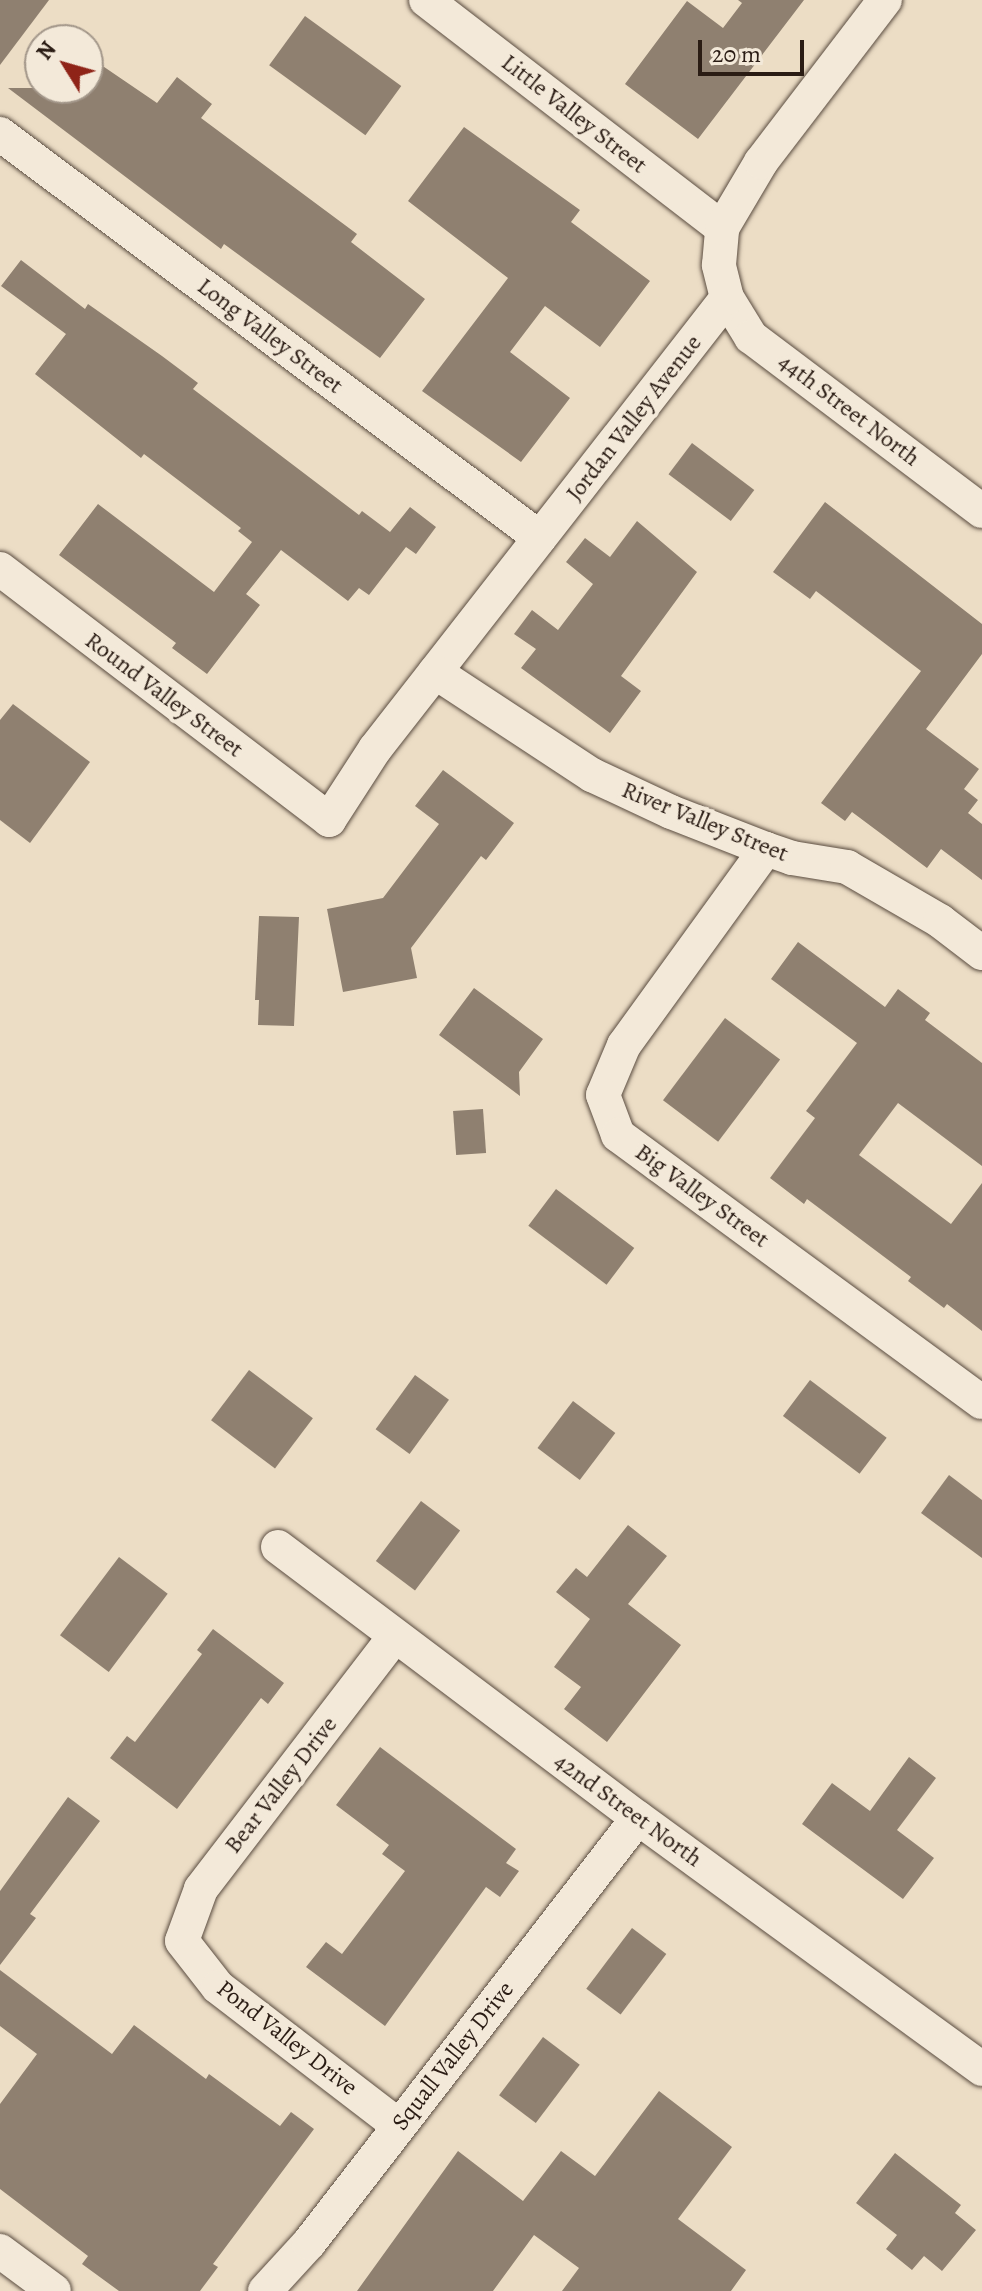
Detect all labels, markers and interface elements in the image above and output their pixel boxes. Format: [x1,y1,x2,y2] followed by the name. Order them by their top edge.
[24,24,104,104] north arrow
[702,24,808,74] scale bar
[30,35,63,66] text: N
[712,38,761,70] text: 20 m
[495,48,653,180] street label: Little Valley Street
[191,272,349,400] street label: Long Valley Street
[560,329,708,507] street label: Jordan Valley Avenue
[773,347,925,473] street label: 44th Street North
[79,626,249,764] street label: Round Valley Street
[618,775,792,869] street label: River Valley Street
[629,1138,775,1254] street label: Big Valley Street
[219,1711,343,1859] street label: Bear Valley Drive
[549,1747,707,1873] street label: 42nd Street North
[211,1974,363,2102] street label: Pond Valley Drive
[386,1976,520,2136] street label: Squall Valley Drive

